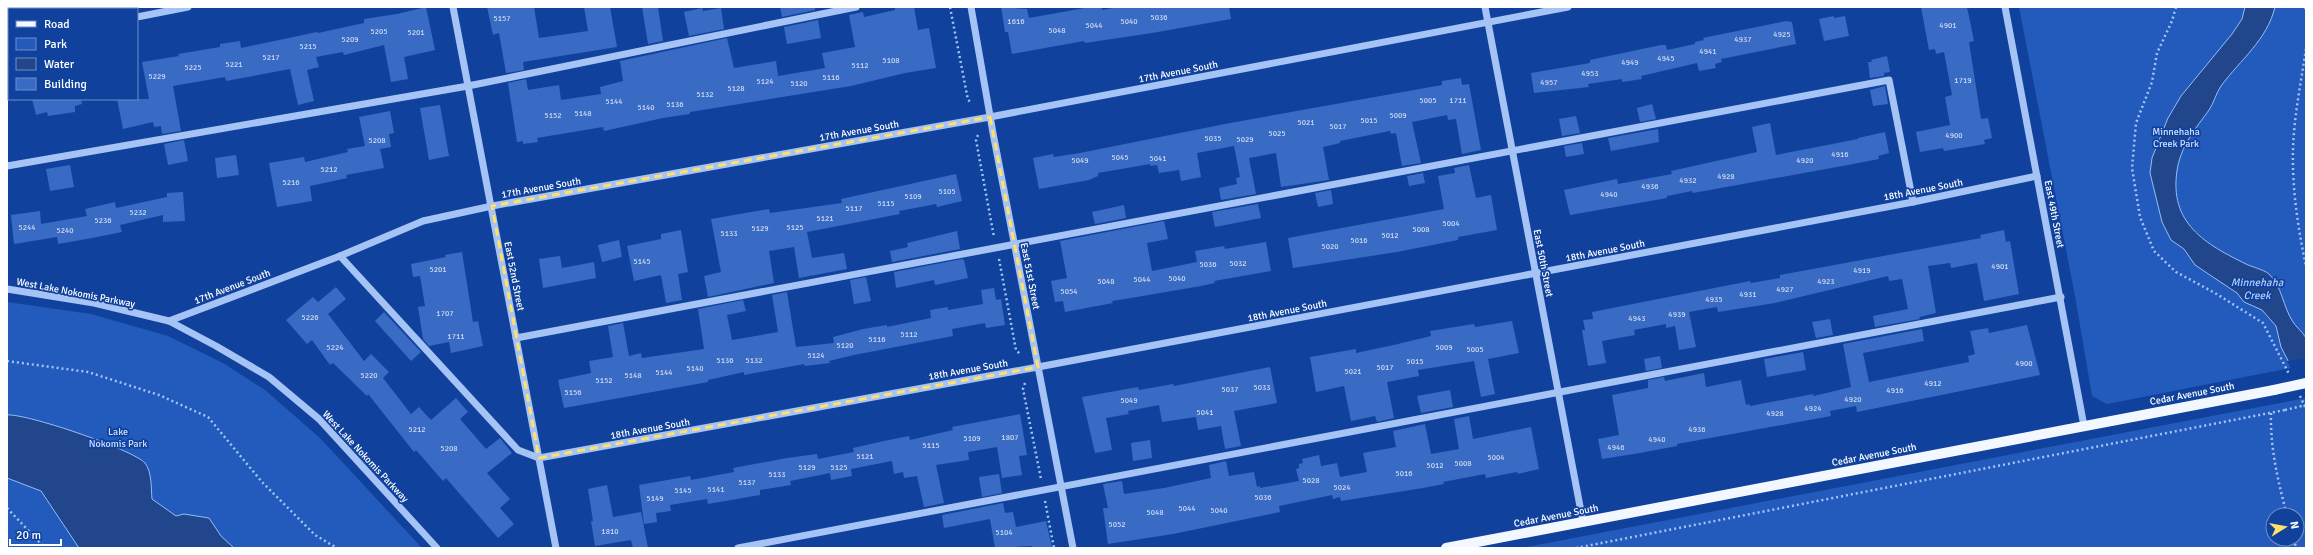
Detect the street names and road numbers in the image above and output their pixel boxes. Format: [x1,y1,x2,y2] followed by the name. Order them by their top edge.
[1137,58,1219,86] street label: 17th Avenue South
[818,118,900,144] street label: 17th Avenue South
[500,175,582,201] street label: 17th Avenue South
[1882,176,1964,204] street label: 18th Avenue South
[2042,179,2067,250] street label: East 49th Street
[1531,228,1556,299] street label: East 50th Street
[1564,237,1646,265] street label: 18th Avenue South
[501,240,527,312] street label: East 52nd Street
[1018,242,1042,311] street label: East 51st Street
[193,267,272,307] street label: 17th Avenue South
[15,276,136,310] street label: West Lake Nokomis Parkway
[1246,297,1328,325] street label: 18th Avenue South
[927,357,1009,383] street label: 18th Avenue South
[2149,380,2235,408] street label: Cedar Avenue South
[320,408,411,505] street label: West Lake Nokomis Parkway
[609,416,691,442] street label: 18th Avenue South
[1831,441,1917,469] street label: Cedar Avenue South
[1513,502,1599,530] street label: Cedar Avenue South

